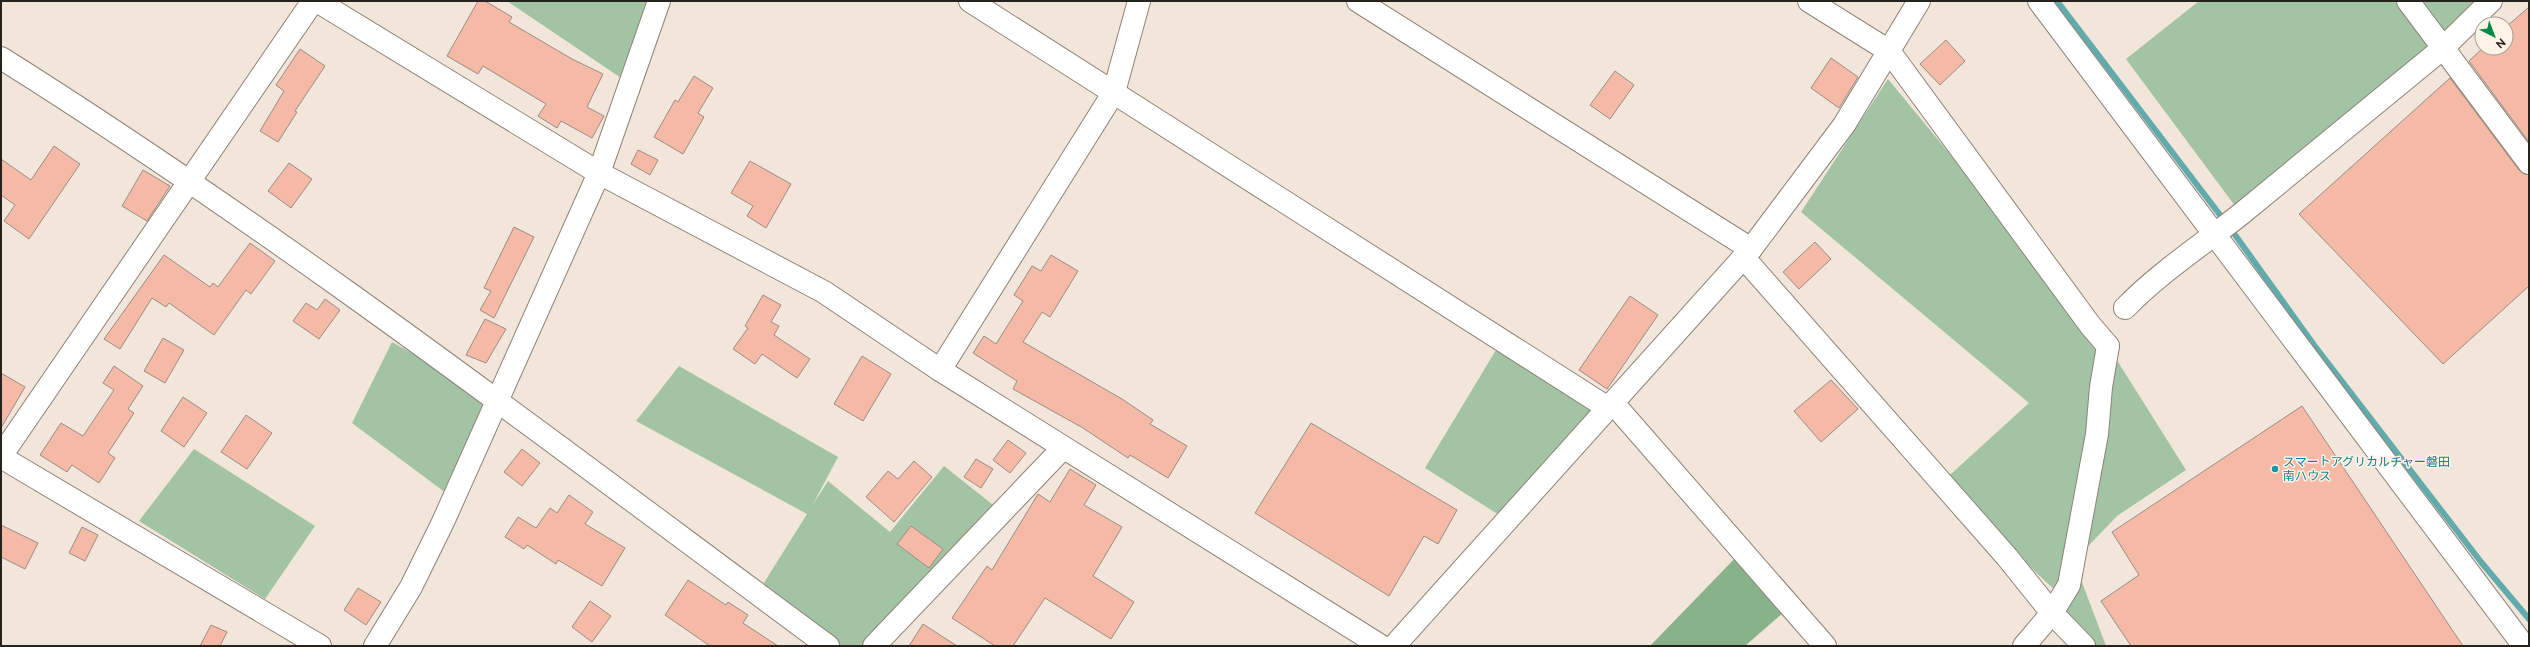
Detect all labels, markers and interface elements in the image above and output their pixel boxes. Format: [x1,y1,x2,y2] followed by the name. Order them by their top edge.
[2474,16,2514,56] north arrow
[2493,35,2508,51] text: N
[2283,455,2450,483] place label: スマートアグリカルチャー磐田 南ハウス
[2270,464,2280,474] marker: スマートアグリカルチャー磐田 南ハウス

